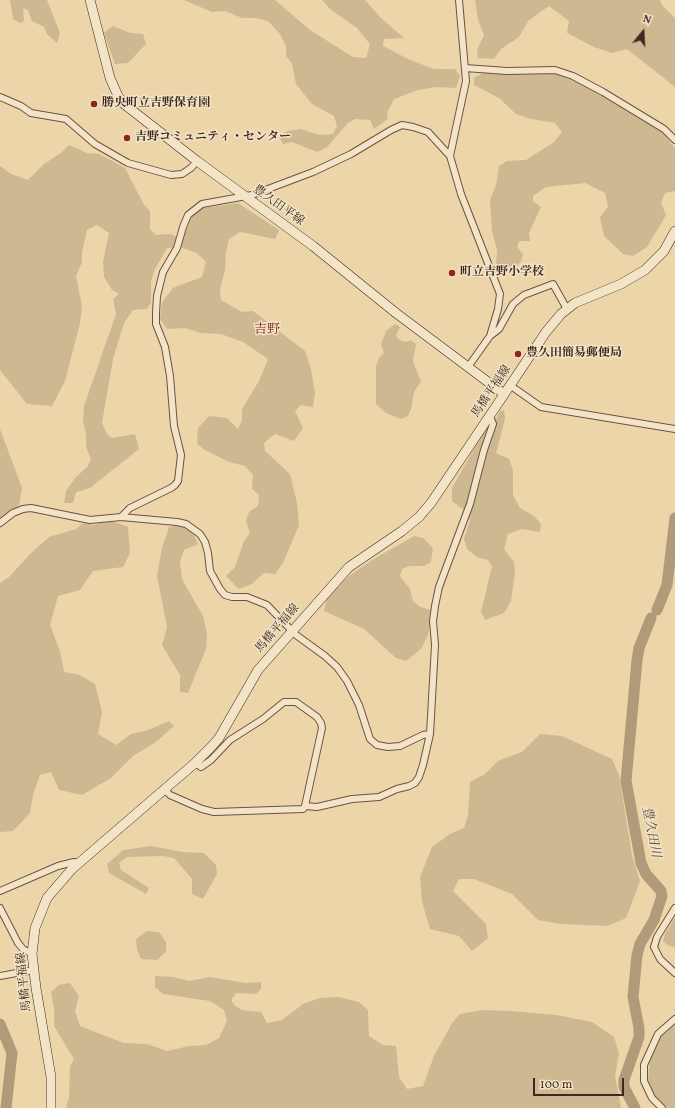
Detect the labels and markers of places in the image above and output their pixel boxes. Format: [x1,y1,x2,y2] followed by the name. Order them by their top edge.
[102,97,210,111] place label: 勝央町立吉野保育園
[89,99,99,109] marker: 勝央町立吉野保育園
[135,131,291,145] place label: 吉野コミュニティ・センター
[122,133,132,143] marker: 吉野コミュニティ・センター
[460,266,544,280] place label: 町立吉野小学校
[447,268,457,278] marker: 町立吉野小学校
[526,347,622,361] place label: 豊久田簡易郵便局
[513,349,523,359] marker: 豊久田簡易郵便局

